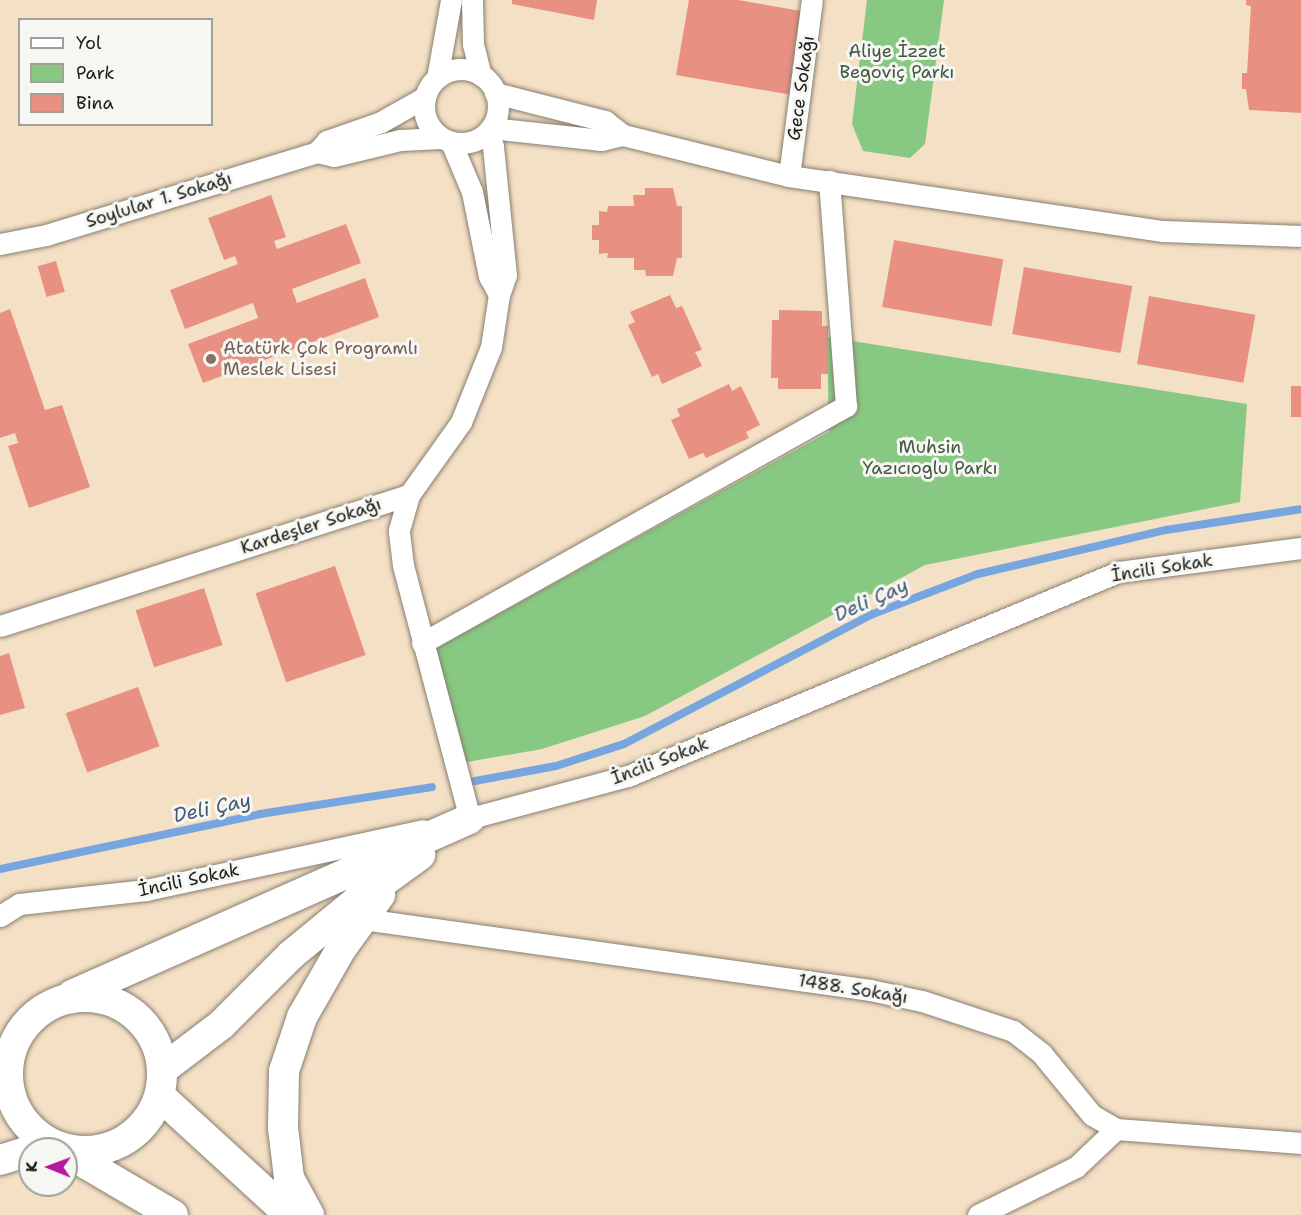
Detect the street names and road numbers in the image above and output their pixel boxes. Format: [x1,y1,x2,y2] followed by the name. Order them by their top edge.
[783,34,819,142] street label: Gece Sokağı
[83,167,235,233] street label: Soylular 1. Sokağı
[238,493,384,559] street label: Kardeşler Sokağı
[1110,549,1214,587] street label: İncili Sokak
[608,733,712,789] street label: İncili Sokak
[137,859,241,901] street label: İncili Sokak
[797,970,909,1008] street label: 1488. Sokağı

